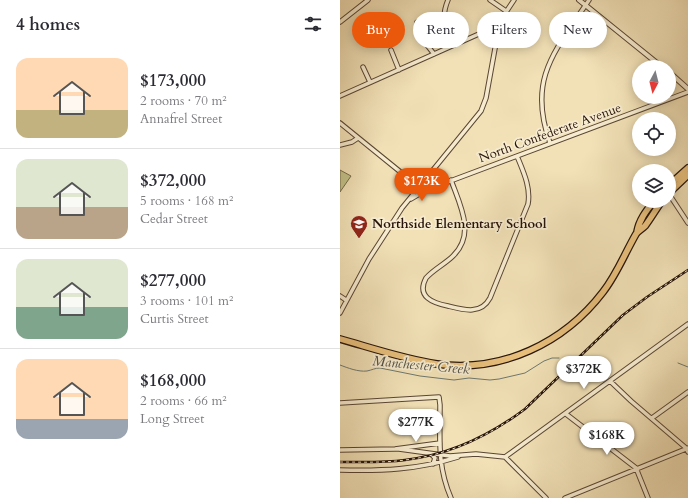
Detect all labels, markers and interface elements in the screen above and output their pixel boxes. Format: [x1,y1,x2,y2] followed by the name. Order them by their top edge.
[352,12,405,48] chip: Buy
[413,12,469,48] chip: Rent
[477,12,541,48] chip: Filters
[549,12,607,48] chip: New
[16,13,80,36] text: 4 homes
[302,13,324,35] icon: filters
[632,60,676,104] north arrow
[632,60,676,208] map controls
[140,69,206,92] text: $173,000
[48,74,96,122] icon: home
[140,92,227,110] text: 2 rooms · 70 m²
[476,99,624,167] street label: North Confederate Avenue
[140,110,222,128] text: Annafrel Street
[632,112,676,156] button: locate
[632,164,676,208] button: layers
[394,168,450,202] pin: $173K
[140,169,206,192] text: $372,000
[403,172,441,190] text: $173K
[48,175,96,223] icon: home
[140,192,233,210] text: 5 rooms · 168 m²
[140,210,208,228] text: Cedar Street
[349,214,369,239] school or university icon: Northside Elementary School
[372,215,547,233] place label: Northside Elementary School
[140,269,206,292] text: $277,000
[48,275,96,323] icon: home
[140,292,233,310] text: 3 rooms · 101 m²
[140,310,209,328] text: Curtis Street
[371,351,471,379] water label: Manchester Creek
[556,356,612,390] pin: $372K
[565,360,603,378] text: $372K
[140,369,206,392] text: $168,000
[48,375,96,423] icon: home
[140,392,227,410] text: 2 rooms · 66 m²
[388,409,444,443] pin: $277K
[140,410,204,428] text: Long Street
[397,413,435,431] text: $277K
[579,422,635,456] pin: $168K
[588,426,626,444] text: $168K

